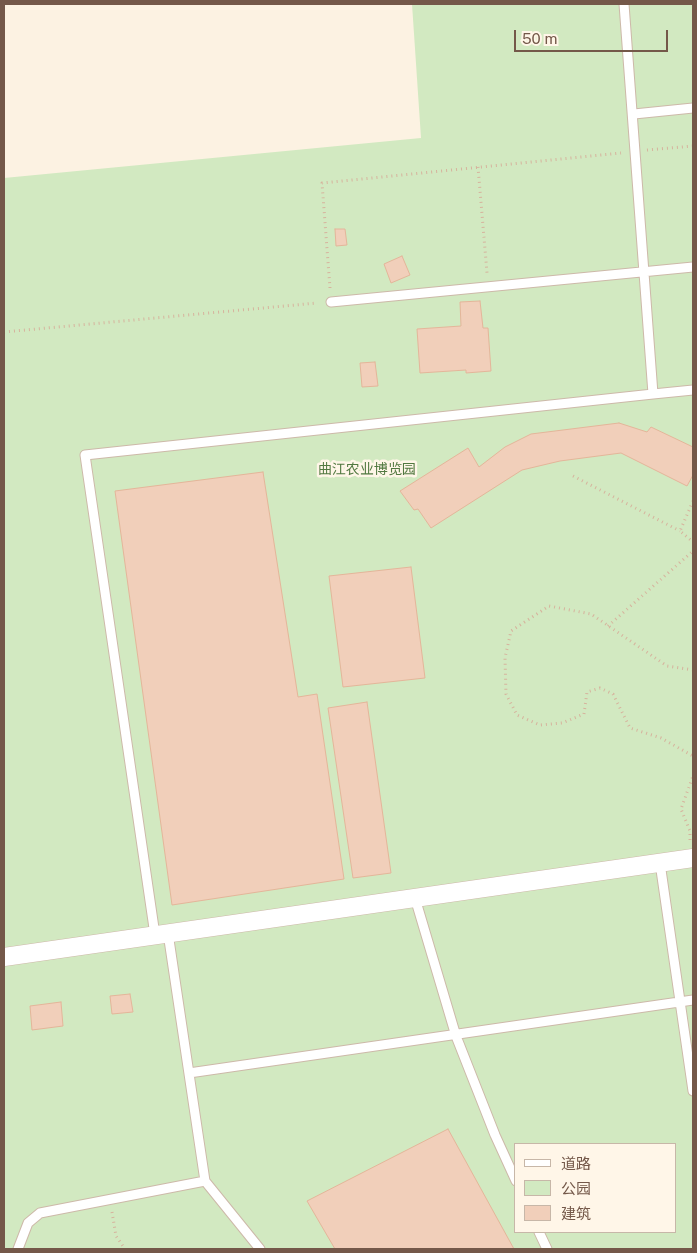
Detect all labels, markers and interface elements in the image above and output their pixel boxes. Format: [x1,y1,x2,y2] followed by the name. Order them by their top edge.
[517,20,671,52] scale bar
[522,30,557,47] text: 50 m
[318,462,416,478] park label: 曲江农业博览园
[514,1143,677,1233] legend
[561,1155,591,1172] text: 道路
[561,1180,591,1197] text: 公园
[561,1205,591,1222] text: 建筑

